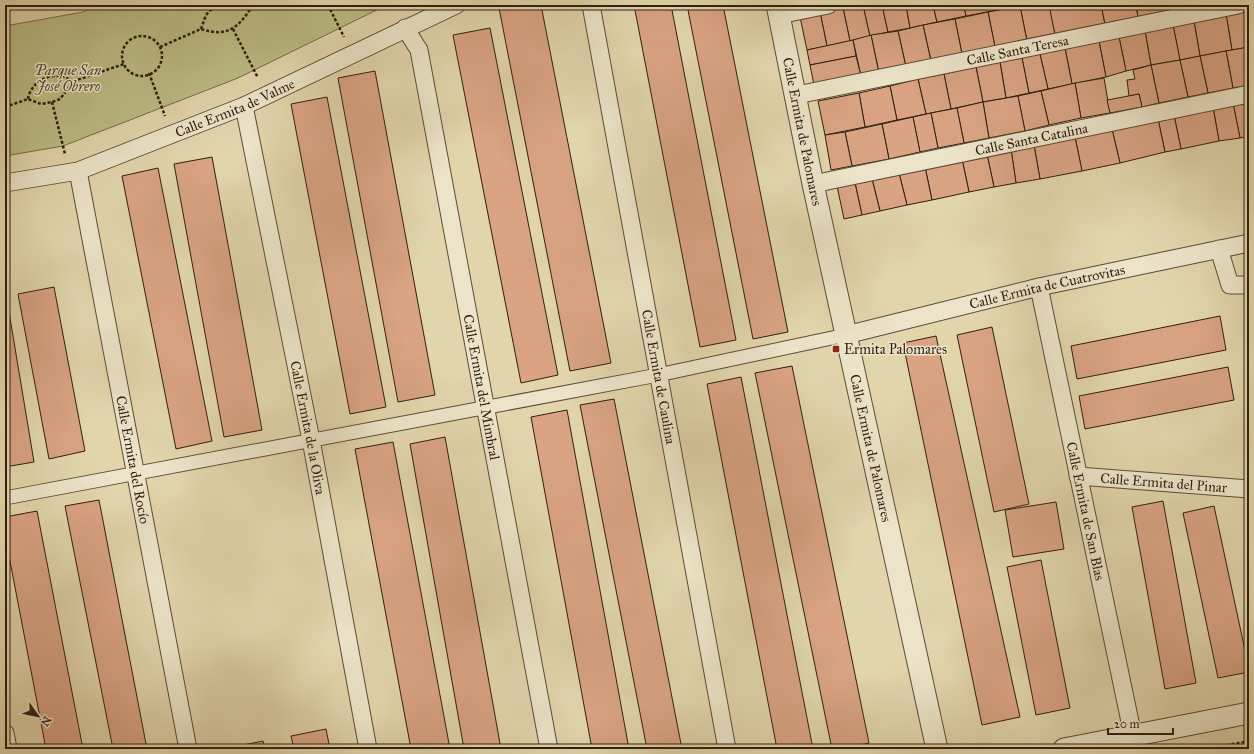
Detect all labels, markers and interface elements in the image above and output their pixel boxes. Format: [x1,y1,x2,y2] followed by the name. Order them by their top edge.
[965,32,1070,69] street label: Calle Santa Teresa
[779,56,825,207] street label: Calle Ermita de Palomares
[35,62,102,95] park label: Parque San José Obrero
[173,75,298,141] street label: Calle Ermita de Valme
[974,119,1089,159] street label: Calle Santa Catalina
[968,261,1127,313] street label: Calle Ermita de Cuatrovitas
[638,308,679,446] street label: Calle Ermita de Caulina
[459,313,503,462] street label: Calle Ermita del Mimbral
[844,341,947,358] place label: Ermita Palomares
[831,344,841,354] marker: Ermita Palomares
[286,359,329,496] street label: Calle Ermita de la Oliva
[846,373,895,524] street label: Calle Ermita de Palomares
[112,394,153,525] street label: Calle Ermita del Rocío
[1063,440,1108,582] street label: Calle Ermita de San Blas
[1100,470,1228,496] street label: Calle Ermita del Pinar
[18,696,58,736] north arrow
[1108,710,1173,736] scale bar
[38,714,54,729] text: N
[1114,717,1140,731] text: 20 m

